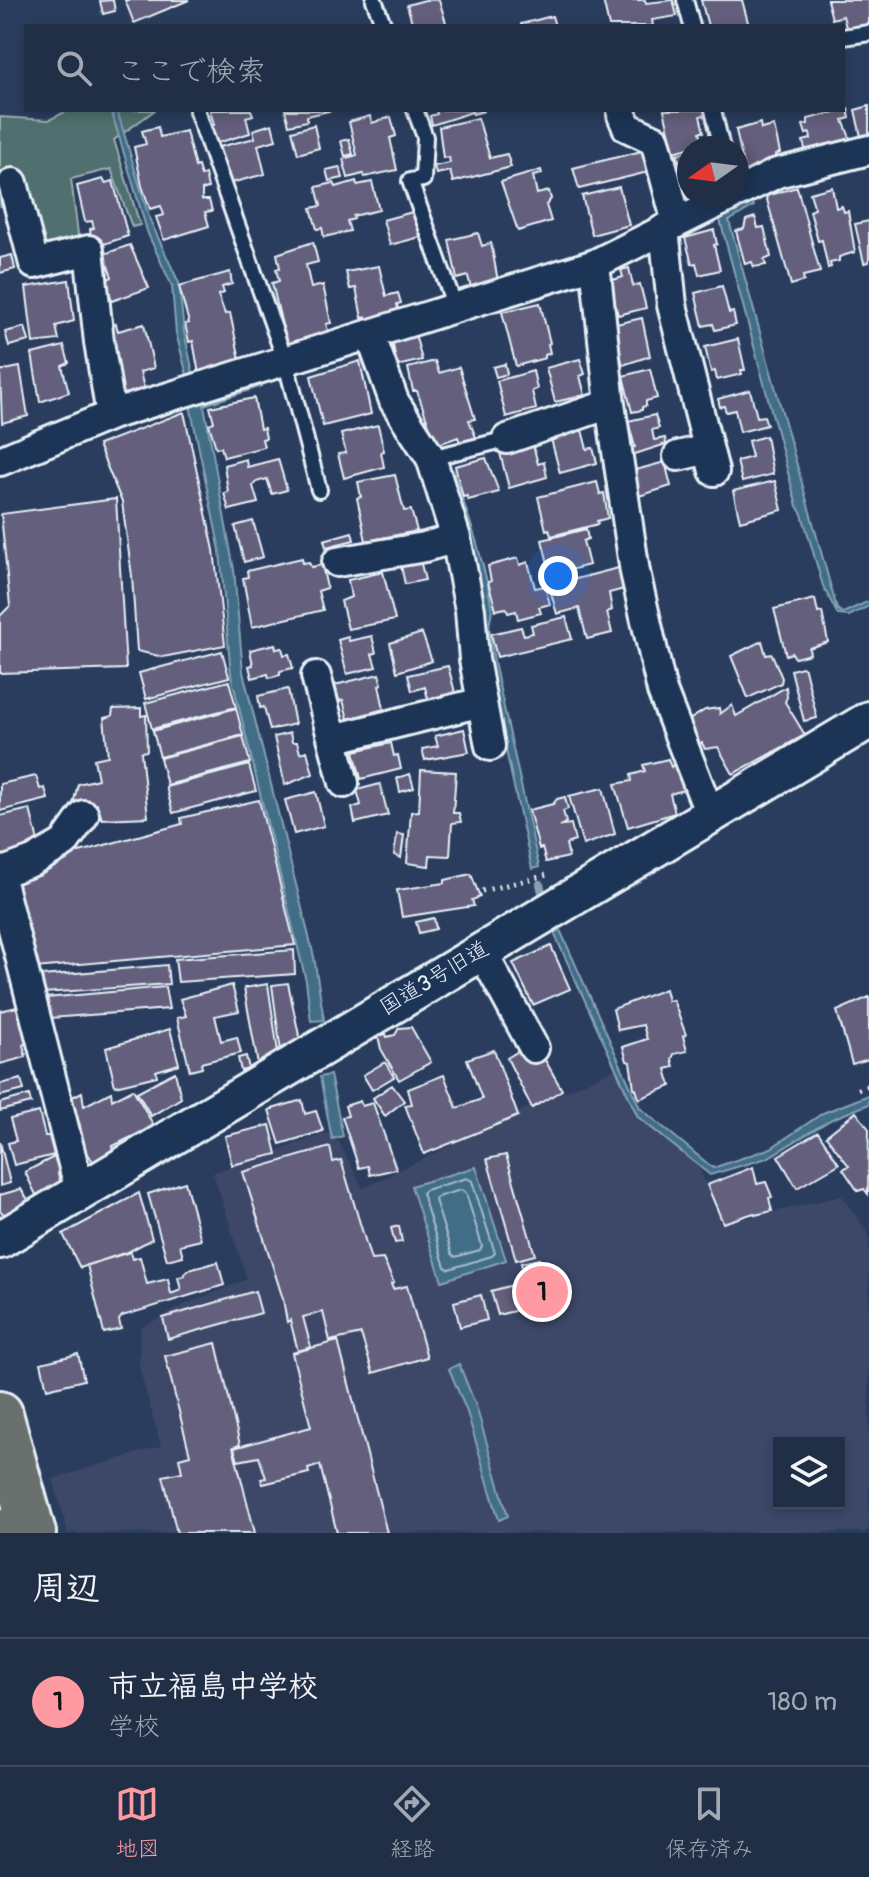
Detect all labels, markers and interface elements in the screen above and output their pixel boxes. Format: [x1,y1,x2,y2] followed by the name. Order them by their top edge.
[24,24,845,112] search box
[52,46,96,90] icon: search
[116,53,266,90] text: ここで検索
[677,136,749,208] north arrow
[538,556,578,596] your location
[374,935,494,1021] street label: 国道3号旧道
[516,1262,568,1322] pin: 1
[773,1437,845,1509] map controls
[773,1437,845,1509] button: layers
[32,1567,100,1610] text: 周辺
[108,1668,318,1705] text: 市立福島中学校
[53,1686,63,1718] text: 1
[767,1686,837,1718] text: 180 m
[108,1711,160,1743] text: 学校
[115,1782,160,1863] tab: 地図
[390,1782,435,1863] tab: 経路
[665,1782,754,1863] tab: 保存済み

